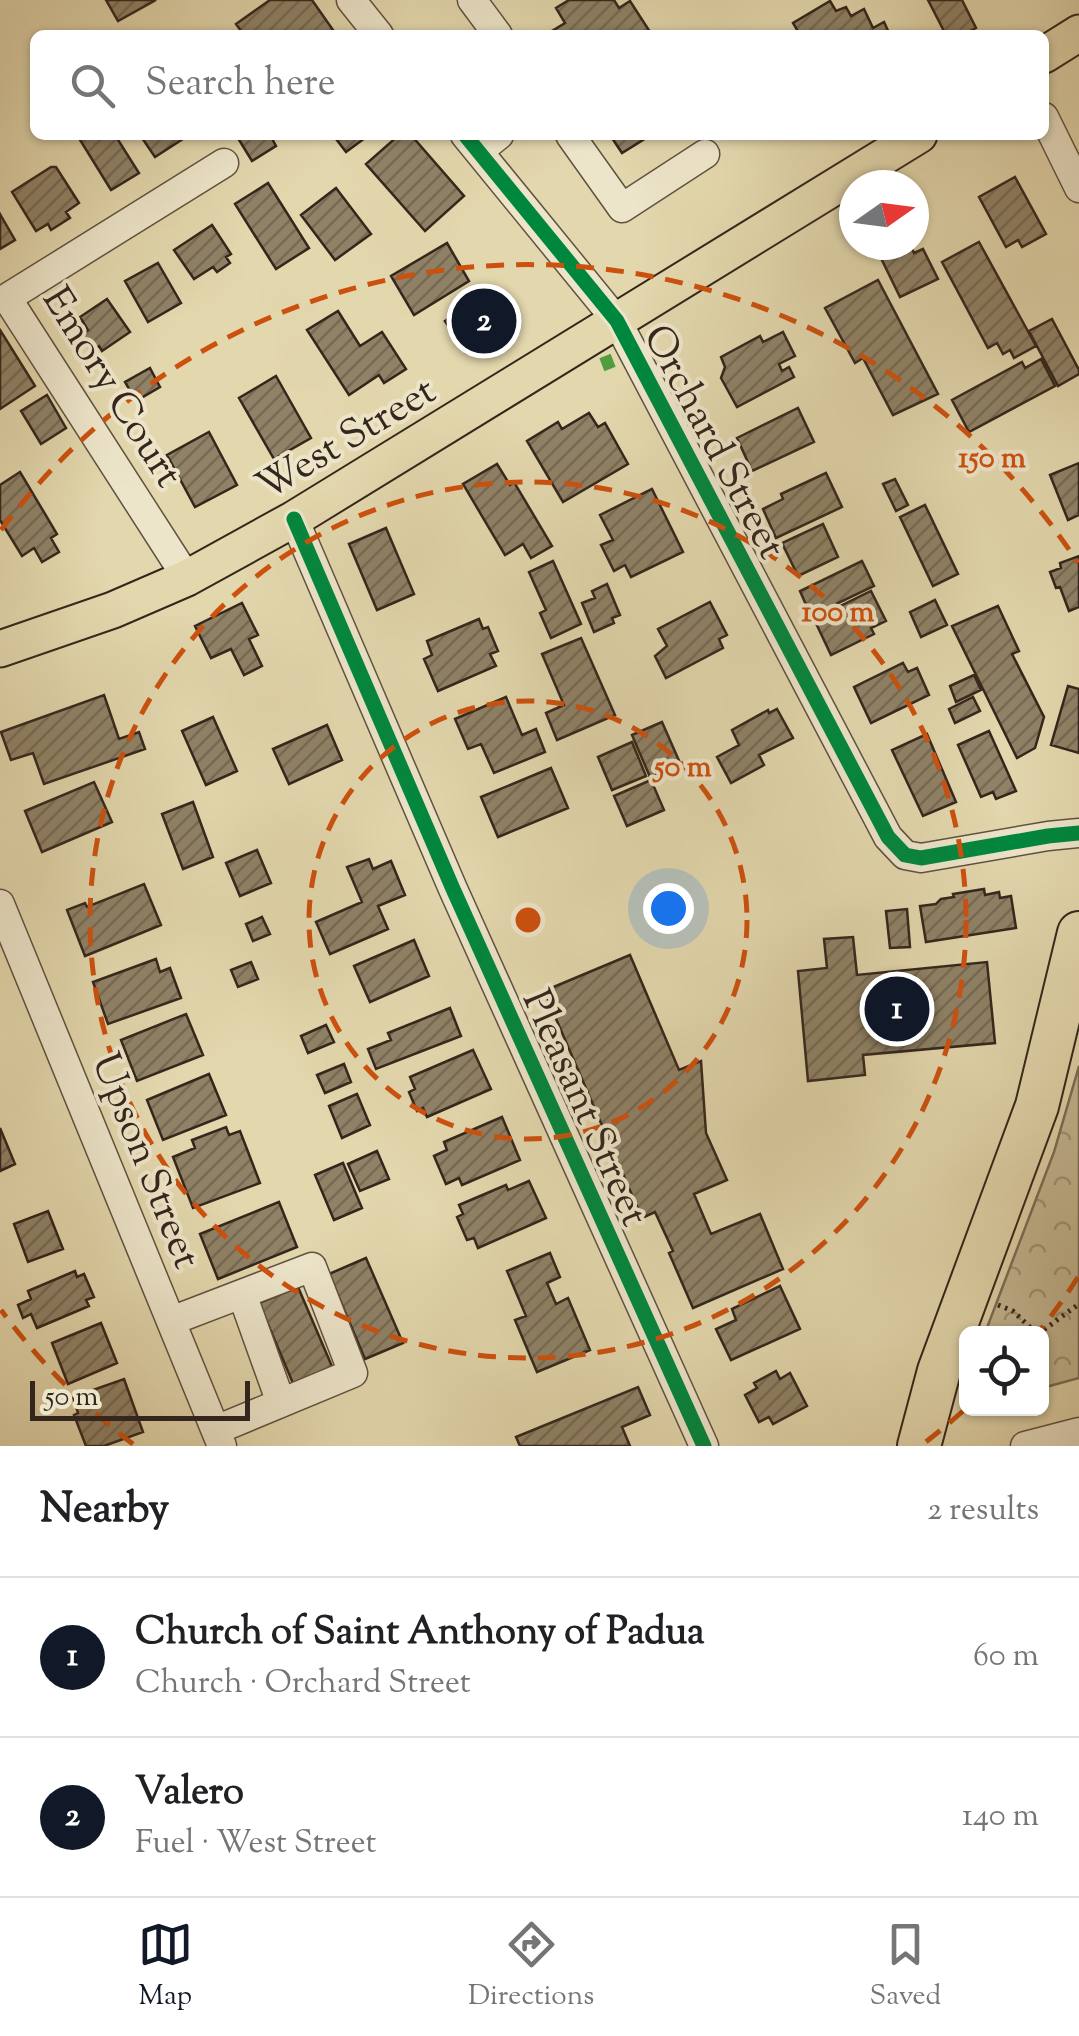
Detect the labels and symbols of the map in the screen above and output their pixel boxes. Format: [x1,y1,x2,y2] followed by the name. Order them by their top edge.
[839,170,929,260] north arrow
[26,277,195,500] street label: Emory Court
[452,284,516,358] pin: 2
[626,316,798,571] street label: Orchard Street
[247,365,448,517] street label: West Street
[958,438,1026,481] text: 150 m
[802,592,875,635] text: 100 m
[652,747,712,790] text: 50 m
[643,883,694,934] your location
[510,902,546,938] centre of rings
[864,972,930,1046] pin: 1
[505,982,661,1236] street label: Pleasant Street
[75,1045,213,1278] street label: Upson Street
[30,1376,250,1420] scale bar

